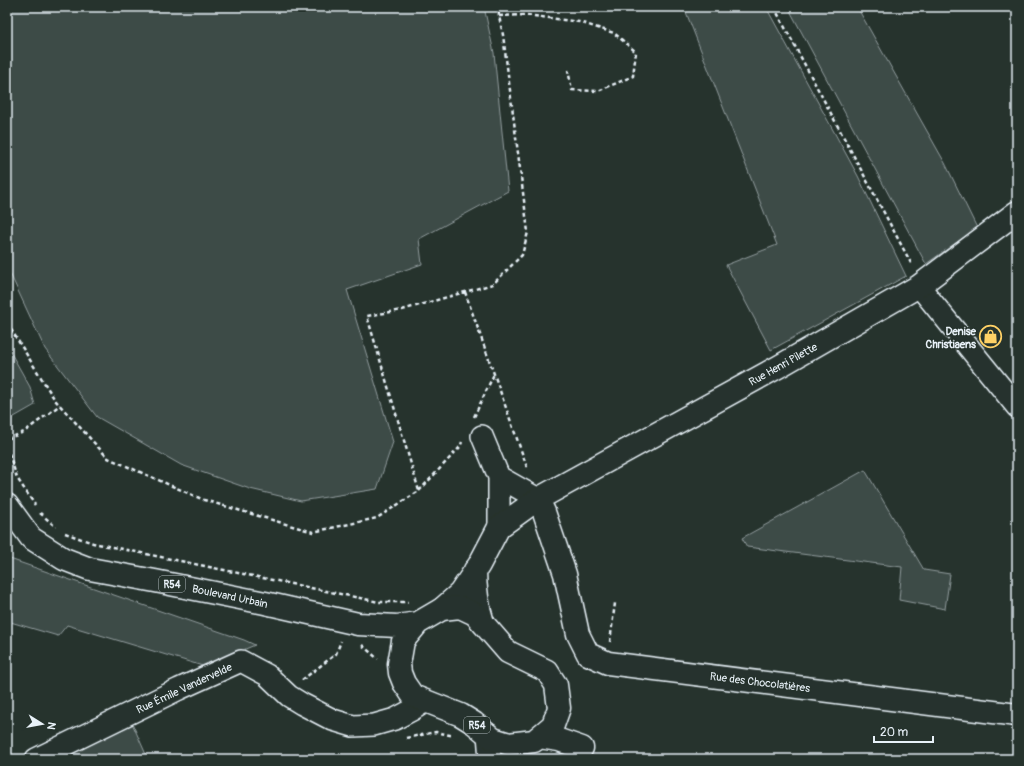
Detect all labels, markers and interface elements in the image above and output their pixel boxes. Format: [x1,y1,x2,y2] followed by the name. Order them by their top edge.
[978,324,1004,350] shop icon: Denise Christiaens
[926,325,977,351] place label: Denise Christiaens
[747,340,820,389] street label: Rue Henri Pilette
[159,576,185,592] road number: R54
[191,582,269,611] street label: Boulevard Urbain
[134,660,235,716] street label: Rue Émile Vandervelde
[709,670,811,695] street label: Rue des Chocolatières
[22,704,62,744] north arrow
[464,717,490,733] road number: R54
[874,718,933,744] scale bar
[44,721,58,731] text: N
[880,725,909,740] text: 20 m

